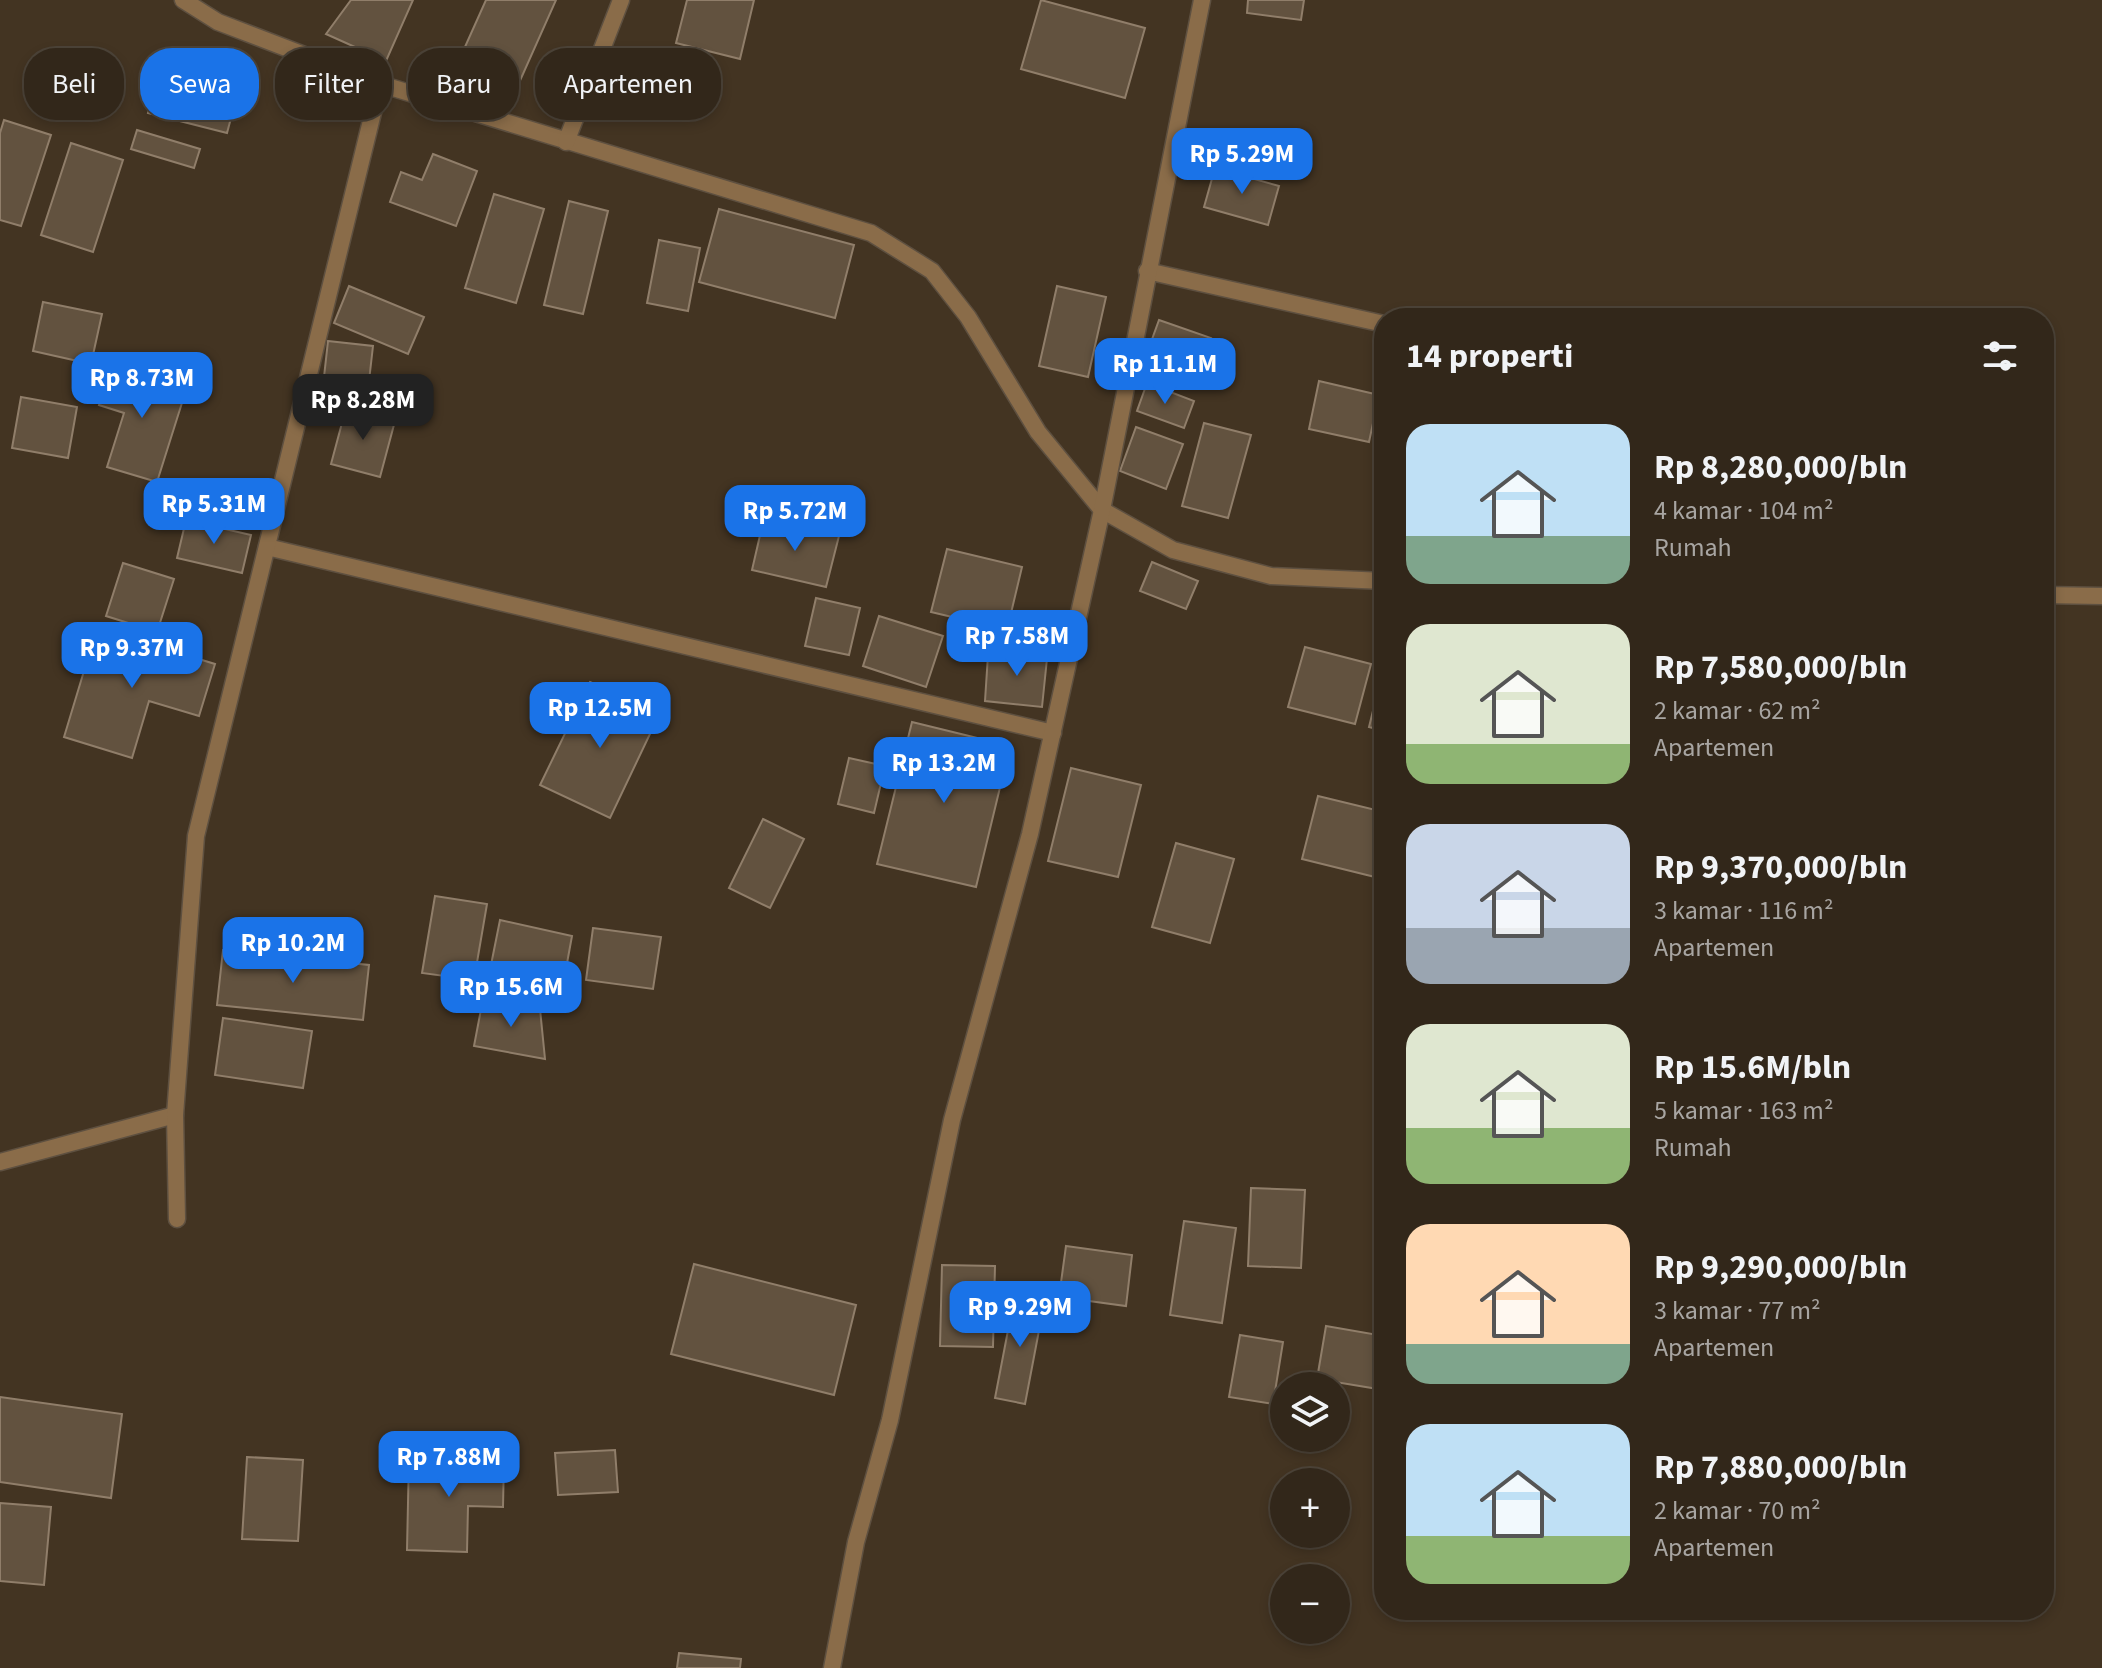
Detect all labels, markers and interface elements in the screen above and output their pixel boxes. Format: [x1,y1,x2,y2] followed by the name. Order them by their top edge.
[24,48,124,120] chip: Beli
[140,48,259,120] chip: Sewa
[275,48,392,120] chip: Filter
[408,48,519,120] chip: Baru
[535,48,721,120] chip: Apartemen
[1159,128,1325,196] pin: Rp 5.29M
[1190,135,1294,172] text: Rp 5.29M
[1406,332,1573,381] text: 14 properti
[1978,334,2022,378] icon: filters
[1082,338,1248,406] pin: Rp 11.1M
[1113,345,1217,382] text: Rp 11.1M
[59,352,225,420] pin: Rp 8.73M
[90,359,194,396] text: Rp 8.73M
[280,374,446,442] pin: Rp 8.28M
[311,381,415,418] text: Rp 8.28M
[1654,443,1907,492] text: Rp 8,280,000/bln
[1470,456,1566,552] icon: home
[131,478,297,546] pin: Rp 5.31M
[162,485,266,522] text: Rp 5.31M
[712,485,878,553] pin: Rp 5.72M
[743,492,847,529] text: Rp 5.72M
[1654,492,1833,529] text: 4 kamar · 104 m²
[1654,529,1732,566] text: Rumah
[934,610,1100,678] pin: Rp 7.58M
[965,617,1069,654] text: Rp 7.58M
[49,622,215,690] pin: Rp 9.37M
[80,629,184,666] text: Rp 9.37M
[1654,643,1907,692] text: Rp 7,580,000/bln
[1470,656,1566,752] icon: home
[517,682,683,750] pin: Rp 12.5M
[548,689,652,726] text: Rp 12.5M
[1654,692,1821,729] text: 2 kamar · 62 m²
[1654,729,1774,766] text: Apartemen
[861,737,1027,805] pin: Rp 13.2M
[892,744,996,781] text: Rp 13.2M
[1654,843,1907,892] text: Rp 9,370,000/bln
[1470,856,1566,952] icon: home
[1654,892,1833,929] text: 3 kamar · 116 m²
[210,917,376,985] pin: Rp 10.2M
[241,924,345,961] text: Rp 10.2M
[1654,929,1774,966] text: Apartemen
[428,961,594,1029] pin: Rp 15.6M
[459,968,563,1005] text: Rp 15.6M
[1654,1043,1851,1092] text: Rp 15.6M/bln
[1470,1056,1566,1152] icon: home
[1654,1092,1833,1129] text: 5 kamar · 163 m²
[1654,1129,1732,1166] text: Rumah
[1654,1243,1907,1292] text: Rp 9,290,000/bln
[1470,1256,1566,1352] icon: home
[937,1281,1103,1349] pin: Rp 9.29M
[968,1288,1072,1325] text: Rp 9.29M
[1654,1292,1821,1329] text: 3 kamar · 77 m²
[1654,1329,1774,1366] text: Apartemen
[1270,1372,1350,1644] map controls
[1270,1372,1350,1452] button: layers
[366,1431,532,1499] pin: Rp 7.88M
[397,1438,501,1475] text: Rp 7.88M
[1654,1443,1907,1492] text: Rp 7,880,000/bln
[1470,1456,1566,1552] icon: home
[1270,1468,1350,1548] button: +
[1654,1492,1821,1529] text: 2 kamar · 70 m²
[1654,1529,1774,1566] text: Apartemen
[1270,1564,1350,1644] button: −

